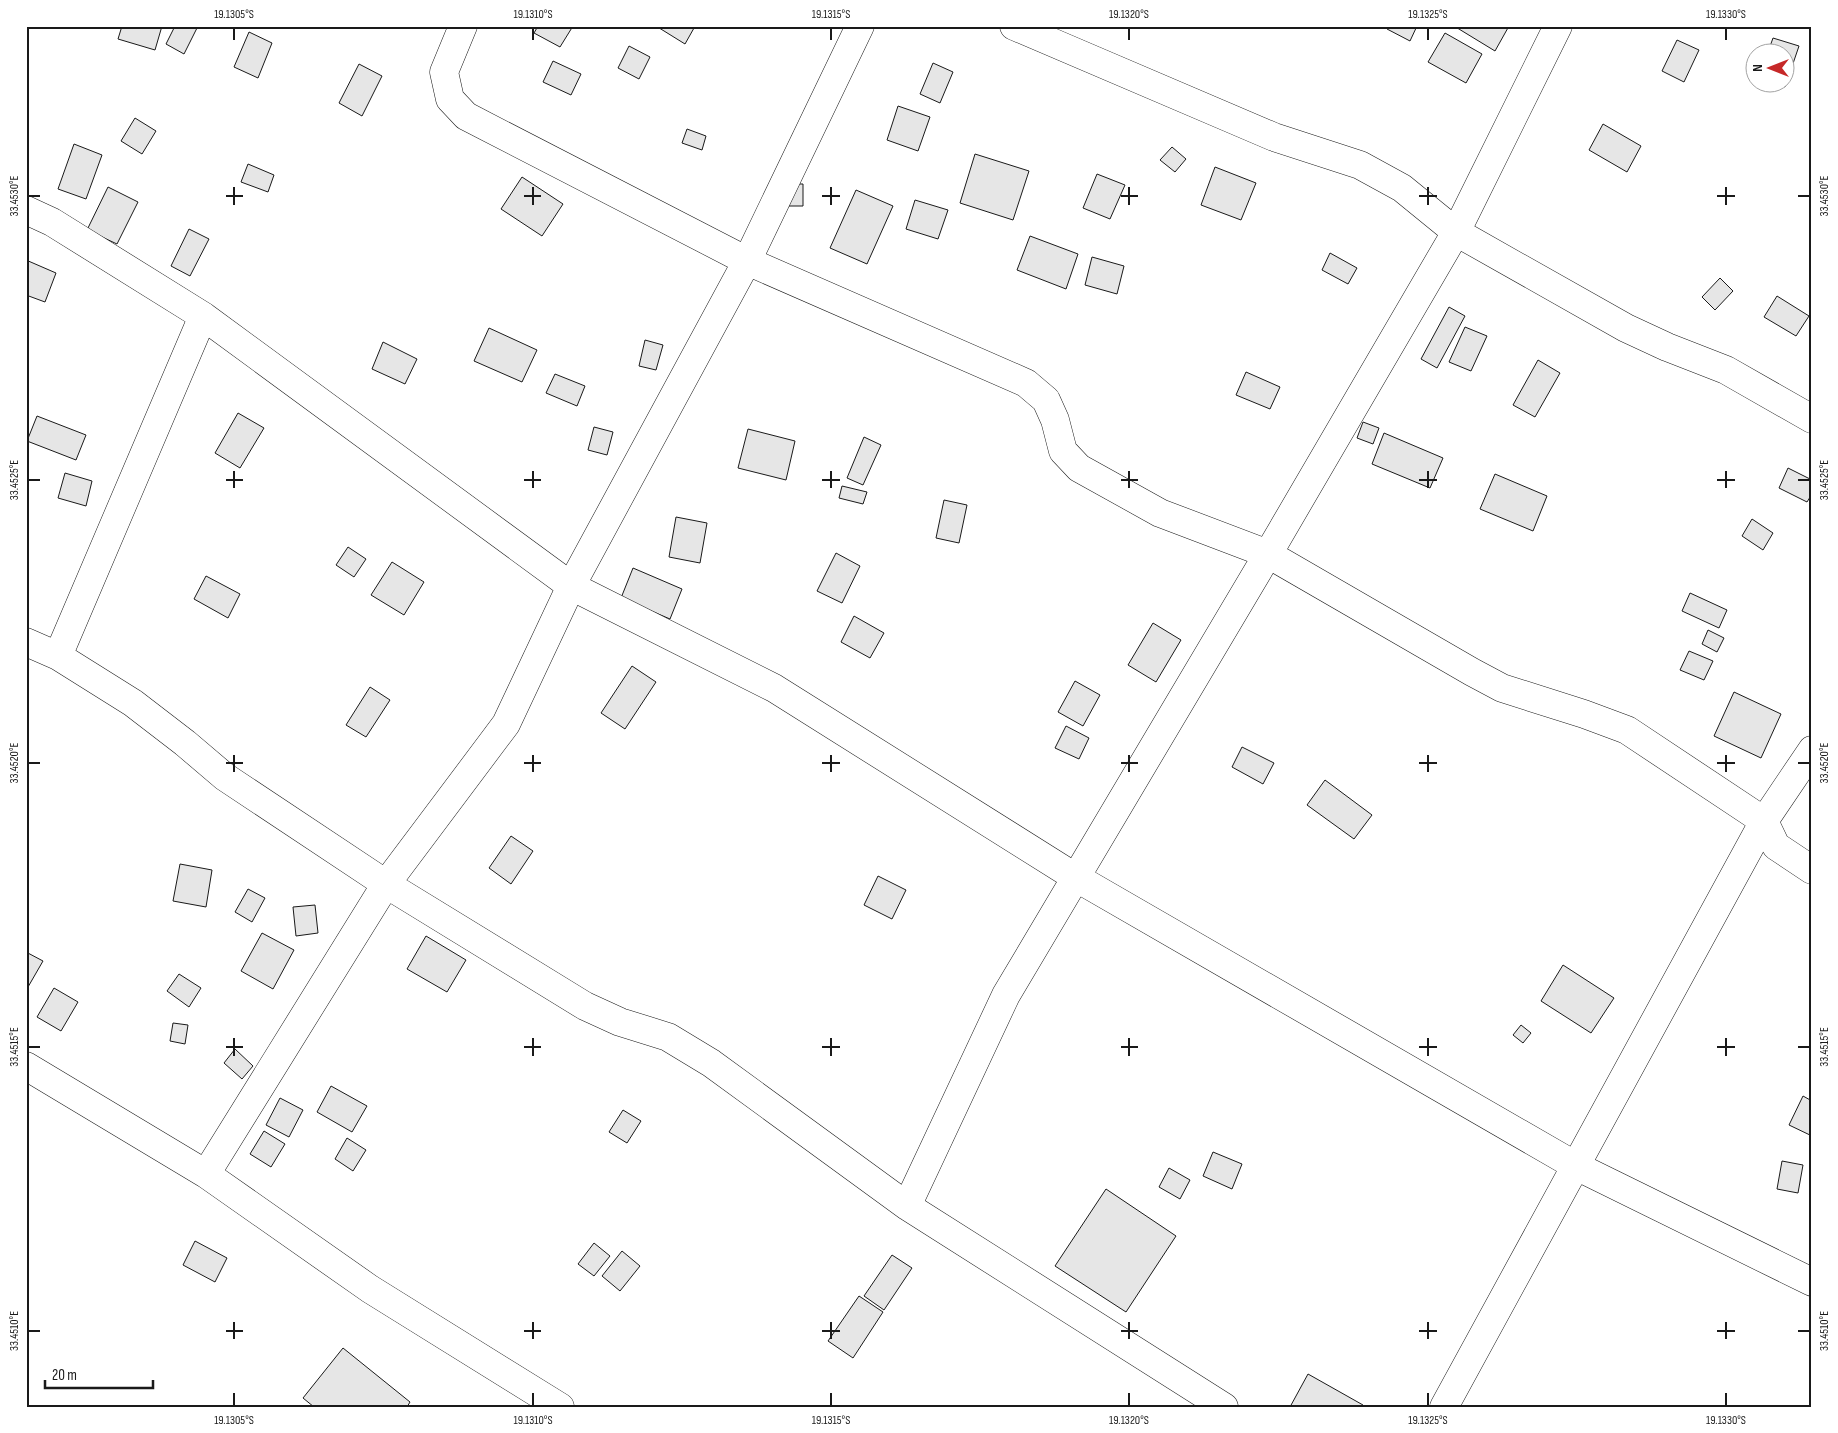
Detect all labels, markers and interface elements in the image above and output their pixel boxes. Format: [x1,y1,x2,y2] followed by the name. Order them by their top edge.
[214,7,254,22] text: 19.1305°S
[513,7,553,22] text: 19.1310°S
[812,7,850,22] text: 19.1315°S
[1109,7,1149,22] text: 19.1320°S
[1408,7,1448,22] text: 19.1325°S
[1706,7,1746,22] text: 19.1330°S
[1746,42,1796,92] north arrow
[1749,64,1766,72] text: N
[7,175,22,217] text: 33.4530°E
[1817,175,1832,217] text: 33.4530°E
[7,460,22,500] text: 33.4525°E
[1817,460,1832,500] text: 33.4525°E
[7,742,22,783] text: 33.4520°E
[1817,742,1832,783] text: 33.4520°E
[7,1027,22,1067] text: 33.4515°E
[1817,1027,1832,1067] text: 33.4515°E
[7,1311,22,1351] text: 33.4510°E
[1817,1311,1832,1351] text: 33.4510°E
[45,1358,152,1390] scale bar
[52,1366,77,1385] text: 20 m
[214,1413,254,1428] text: 19.1305°S
[513,1413,553,1428] text: 19.1310°S
[812,1413,850,1428] text: 19.1315°S
[1109,1413,1149,1428] text: 19.1320°S
[1408,1413,1448,1428] text: 19.1325°S
[1706,1413,1746,1428] text: 19.1330°S

